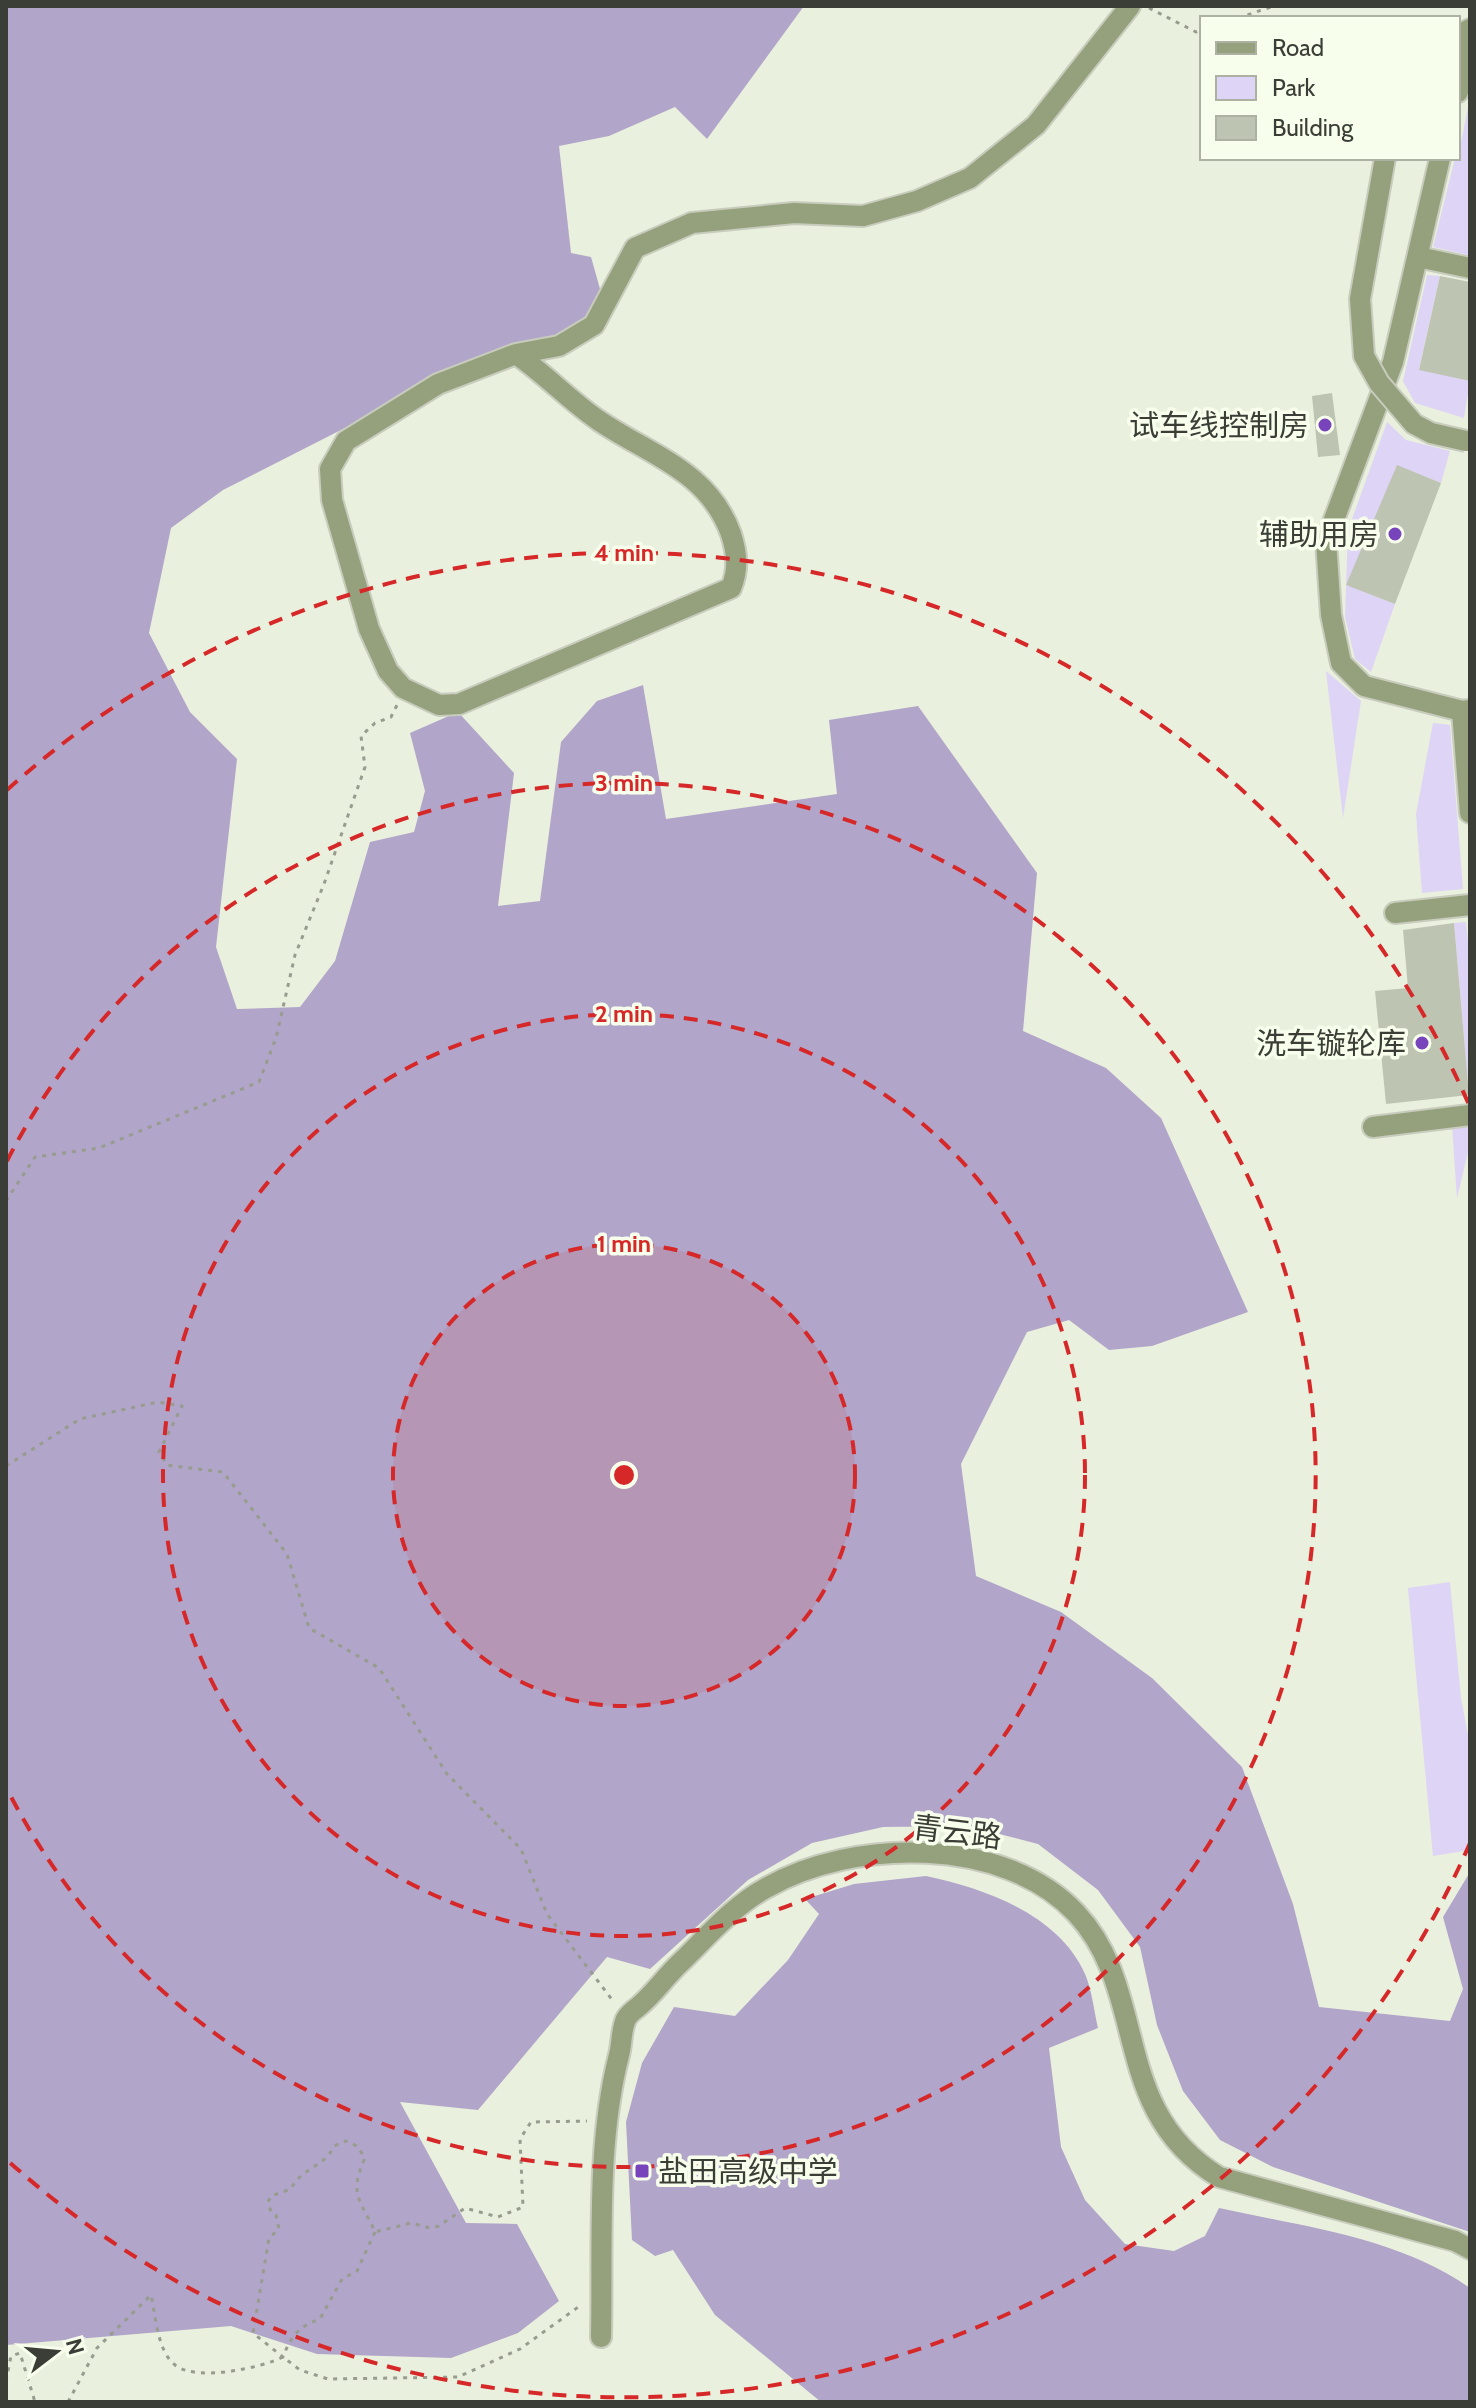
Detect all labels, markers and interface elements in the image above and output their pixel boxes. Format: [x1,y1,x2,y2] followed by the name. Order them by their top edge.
[1200,16,1460,160] legend
[1272,33,1324,62] text: Road
[1272,73,1315,102] text: Park
[1272,113,1354,142] text: Building
[1129,407,1309,444] place label: 试车线控制房
[1316,416,1334,434] marker: 试车线控制房
[1259,516,1379,553] place label: 辅助用房
[1386,525,1404,543] marker: 辅助用房
[594,538,654,567] text: 4 min
[595,768,653,797] text: 3 min
[595,999,653,1028] text: 2 min
[1256,1025,1406,1062] place label: 洗车镟轮库
[1413,1034,1431,1052] marker: 洗车镟轮库
[597,1229,651,1258] text: 1 min
[610,1461,638,1489] centre of rings
[910,1808,1004,1856] street label: 青云路
[658,2153,838,2190] place label: 盐田高级中学
[633,2162,651,2180] marker: 盐田高级中学
[16,2312,96,2392] north arrow
[60,2335,90,2358] text: N

